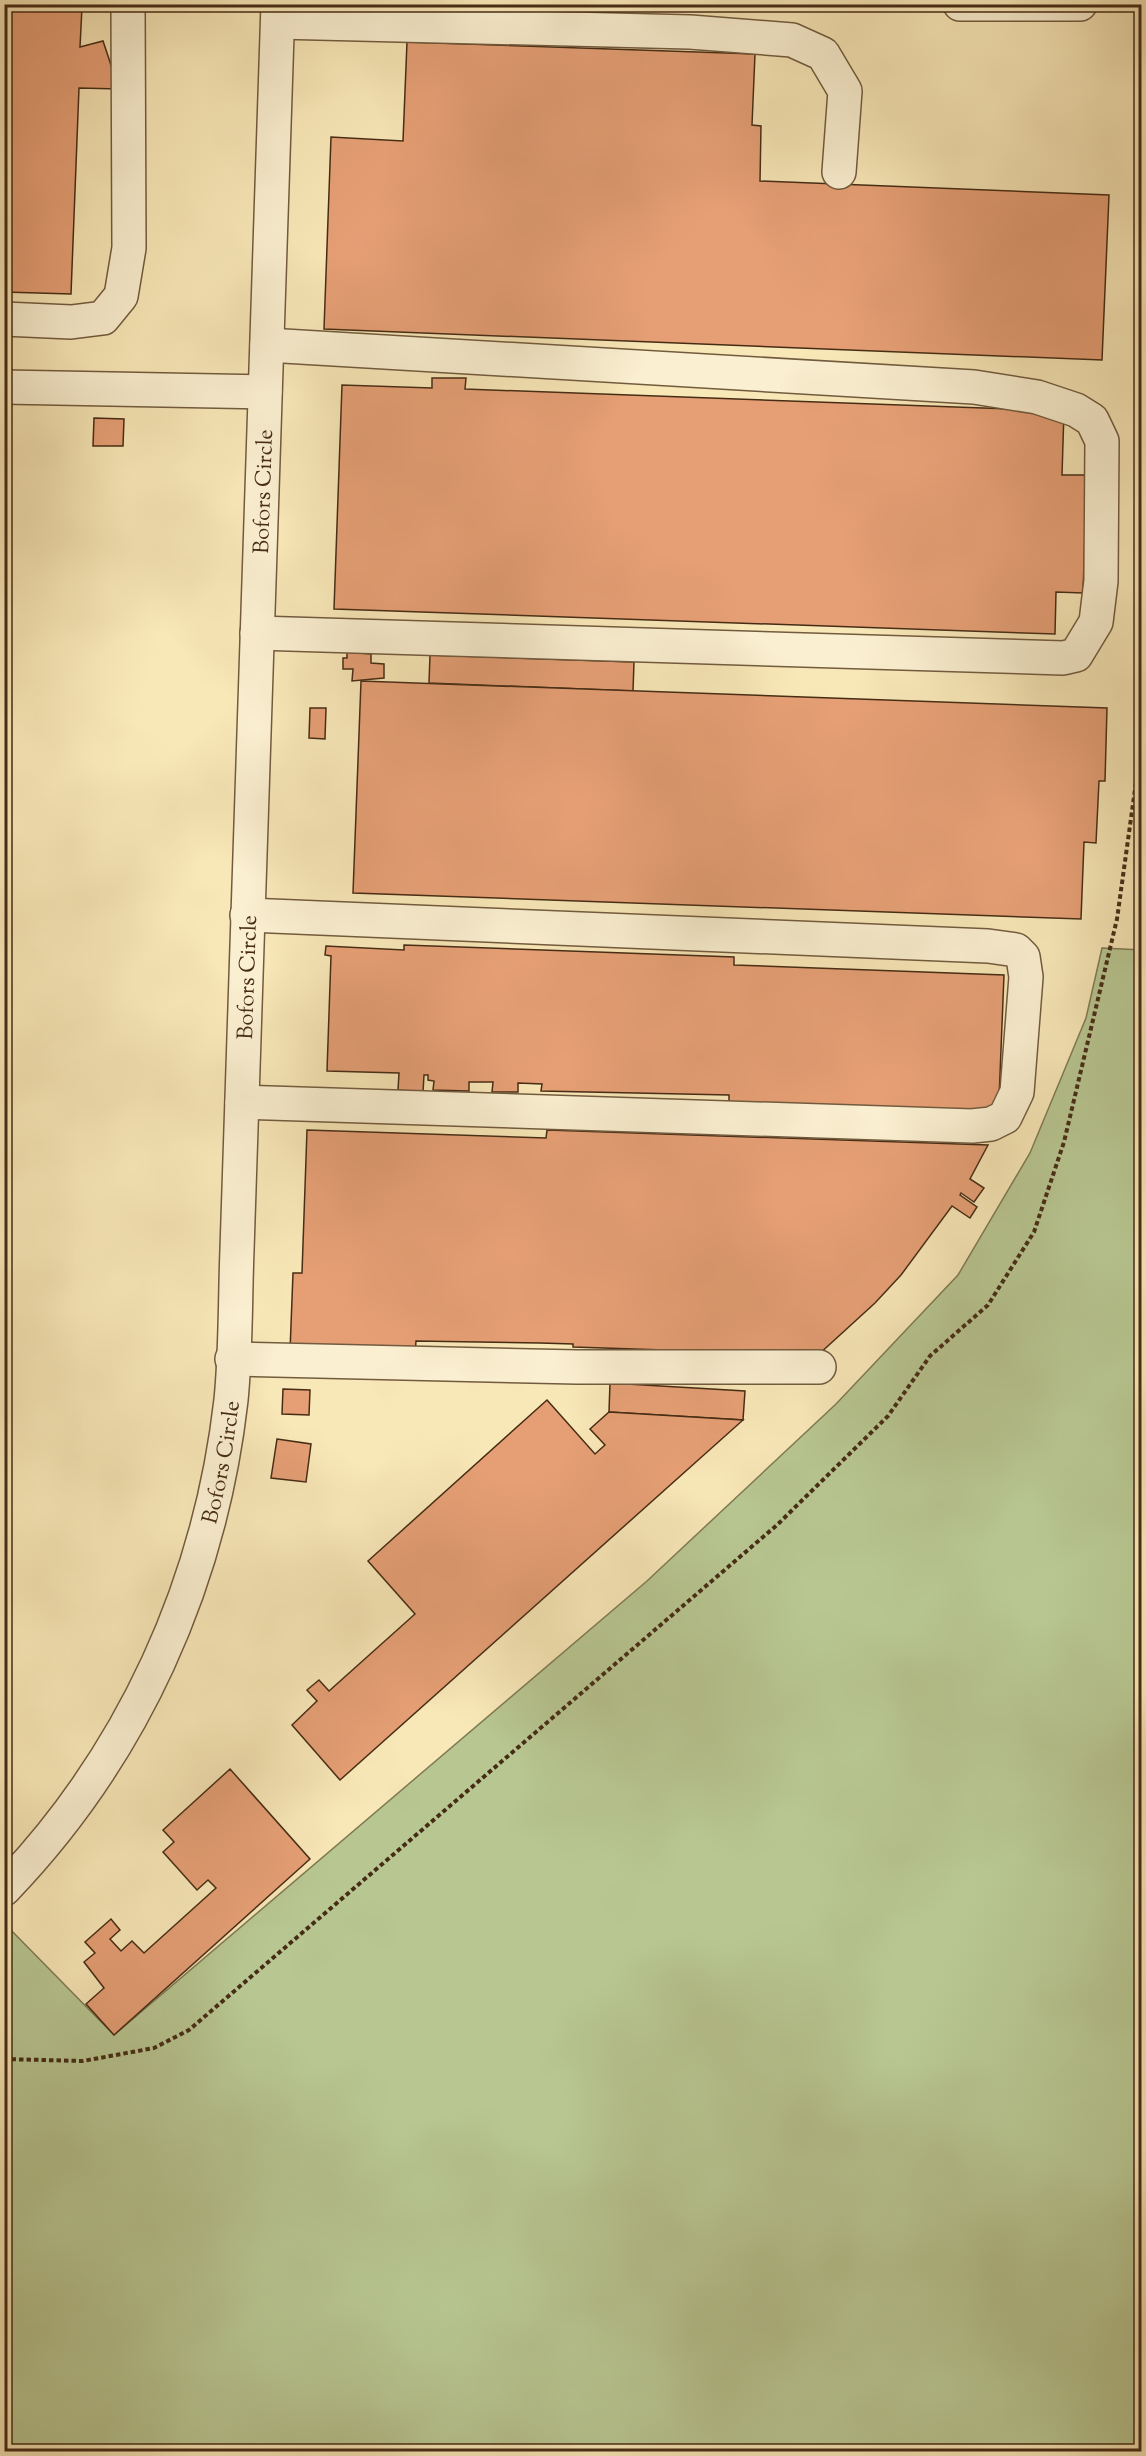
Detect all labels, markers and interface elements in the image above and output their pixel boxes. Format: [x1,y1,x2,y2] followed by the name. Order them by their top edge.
[247,429,283,554] street label: Bofors Circle
[231,914,267,1040] street label: Bofors Circle
[196,1399,250,1528] street label: Bofors Circle

